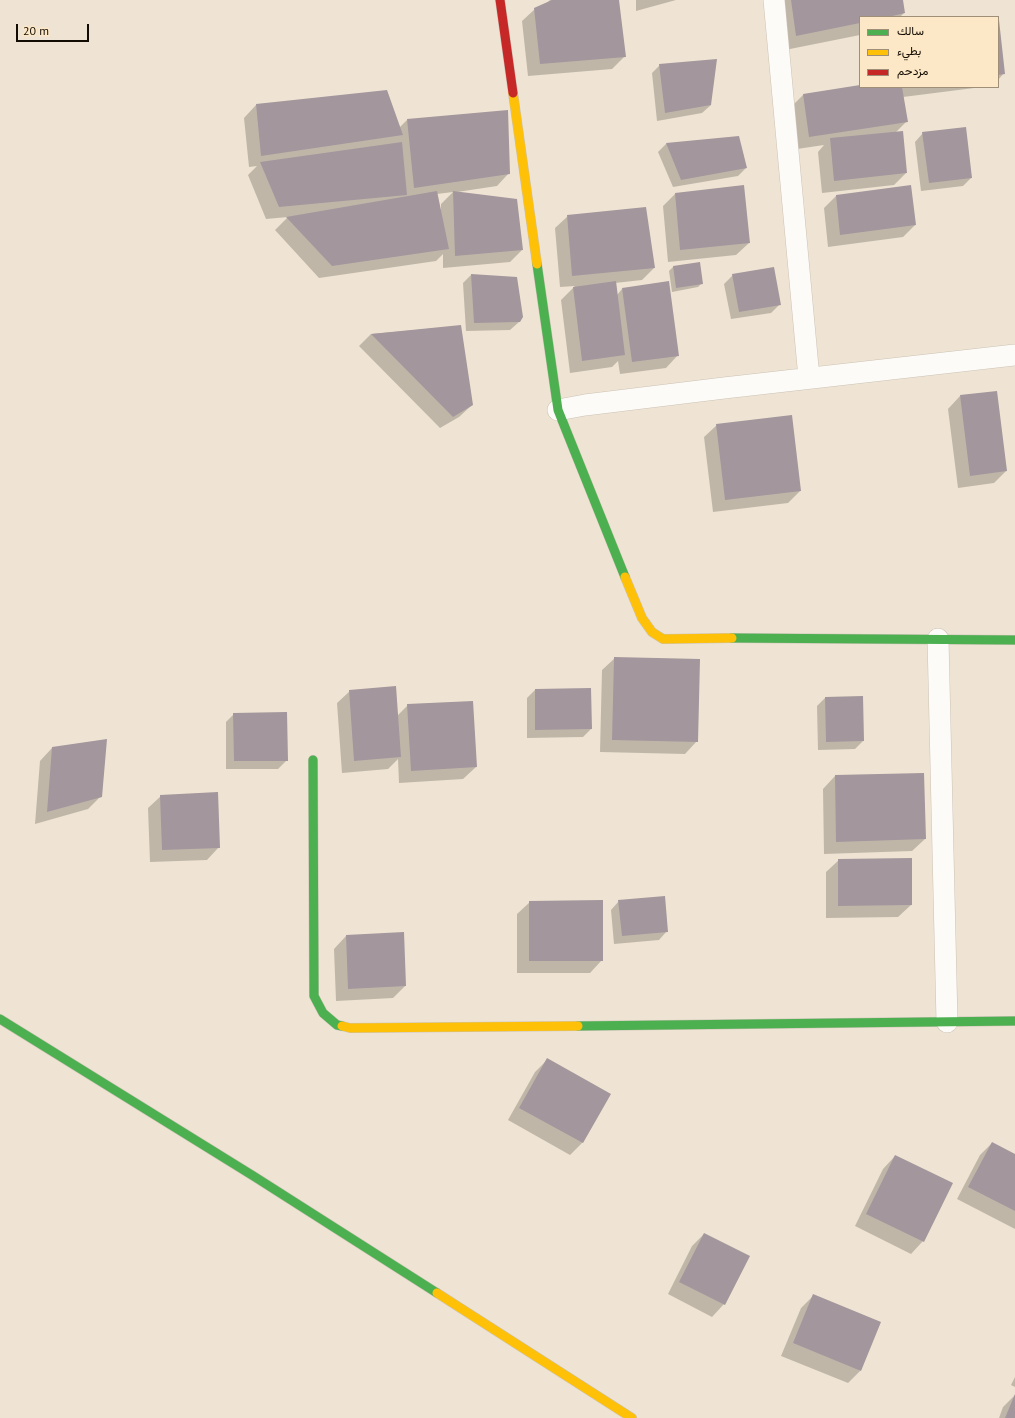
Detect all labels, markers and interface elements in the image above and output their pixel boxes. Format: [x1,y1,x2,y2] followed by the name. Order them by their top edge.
[18,16,91,42] scale bar
[859,16,999,88] legend
[23,23,49,38] text: 20 m
[897,23,924,38] text: سالك
[897,43,921,58] text: بطيء
[897,63,928,78] text: مزدحم

